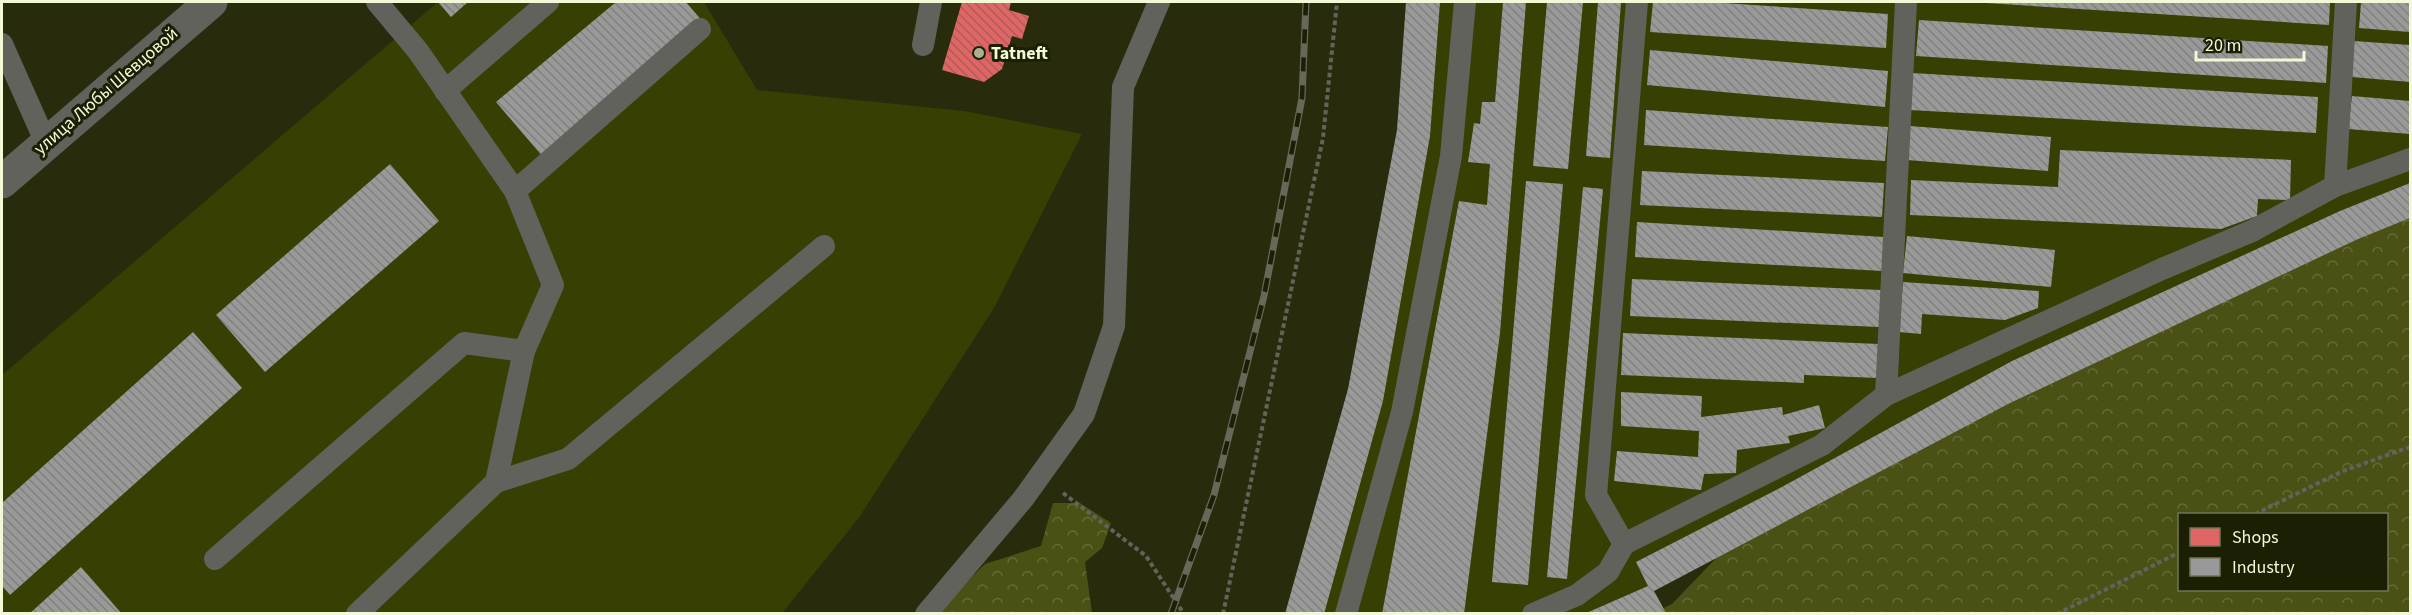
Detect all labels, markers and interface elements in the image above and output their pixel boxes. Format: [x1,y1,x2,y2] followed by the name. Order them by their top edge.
[28,21,184,161] street label: улица Любы Шевцовой
[2196,24,2304,62] scale bar
[2205,33,2241,58] text: 20 m
[991,41,1048,66] place label: Tatneft
[972,46,986,60] marker: Tatneft
[2178,513,2388,591] legend
[2232,525,2279,550] text: Shops
[2232,555,2295,580] text: Industry

